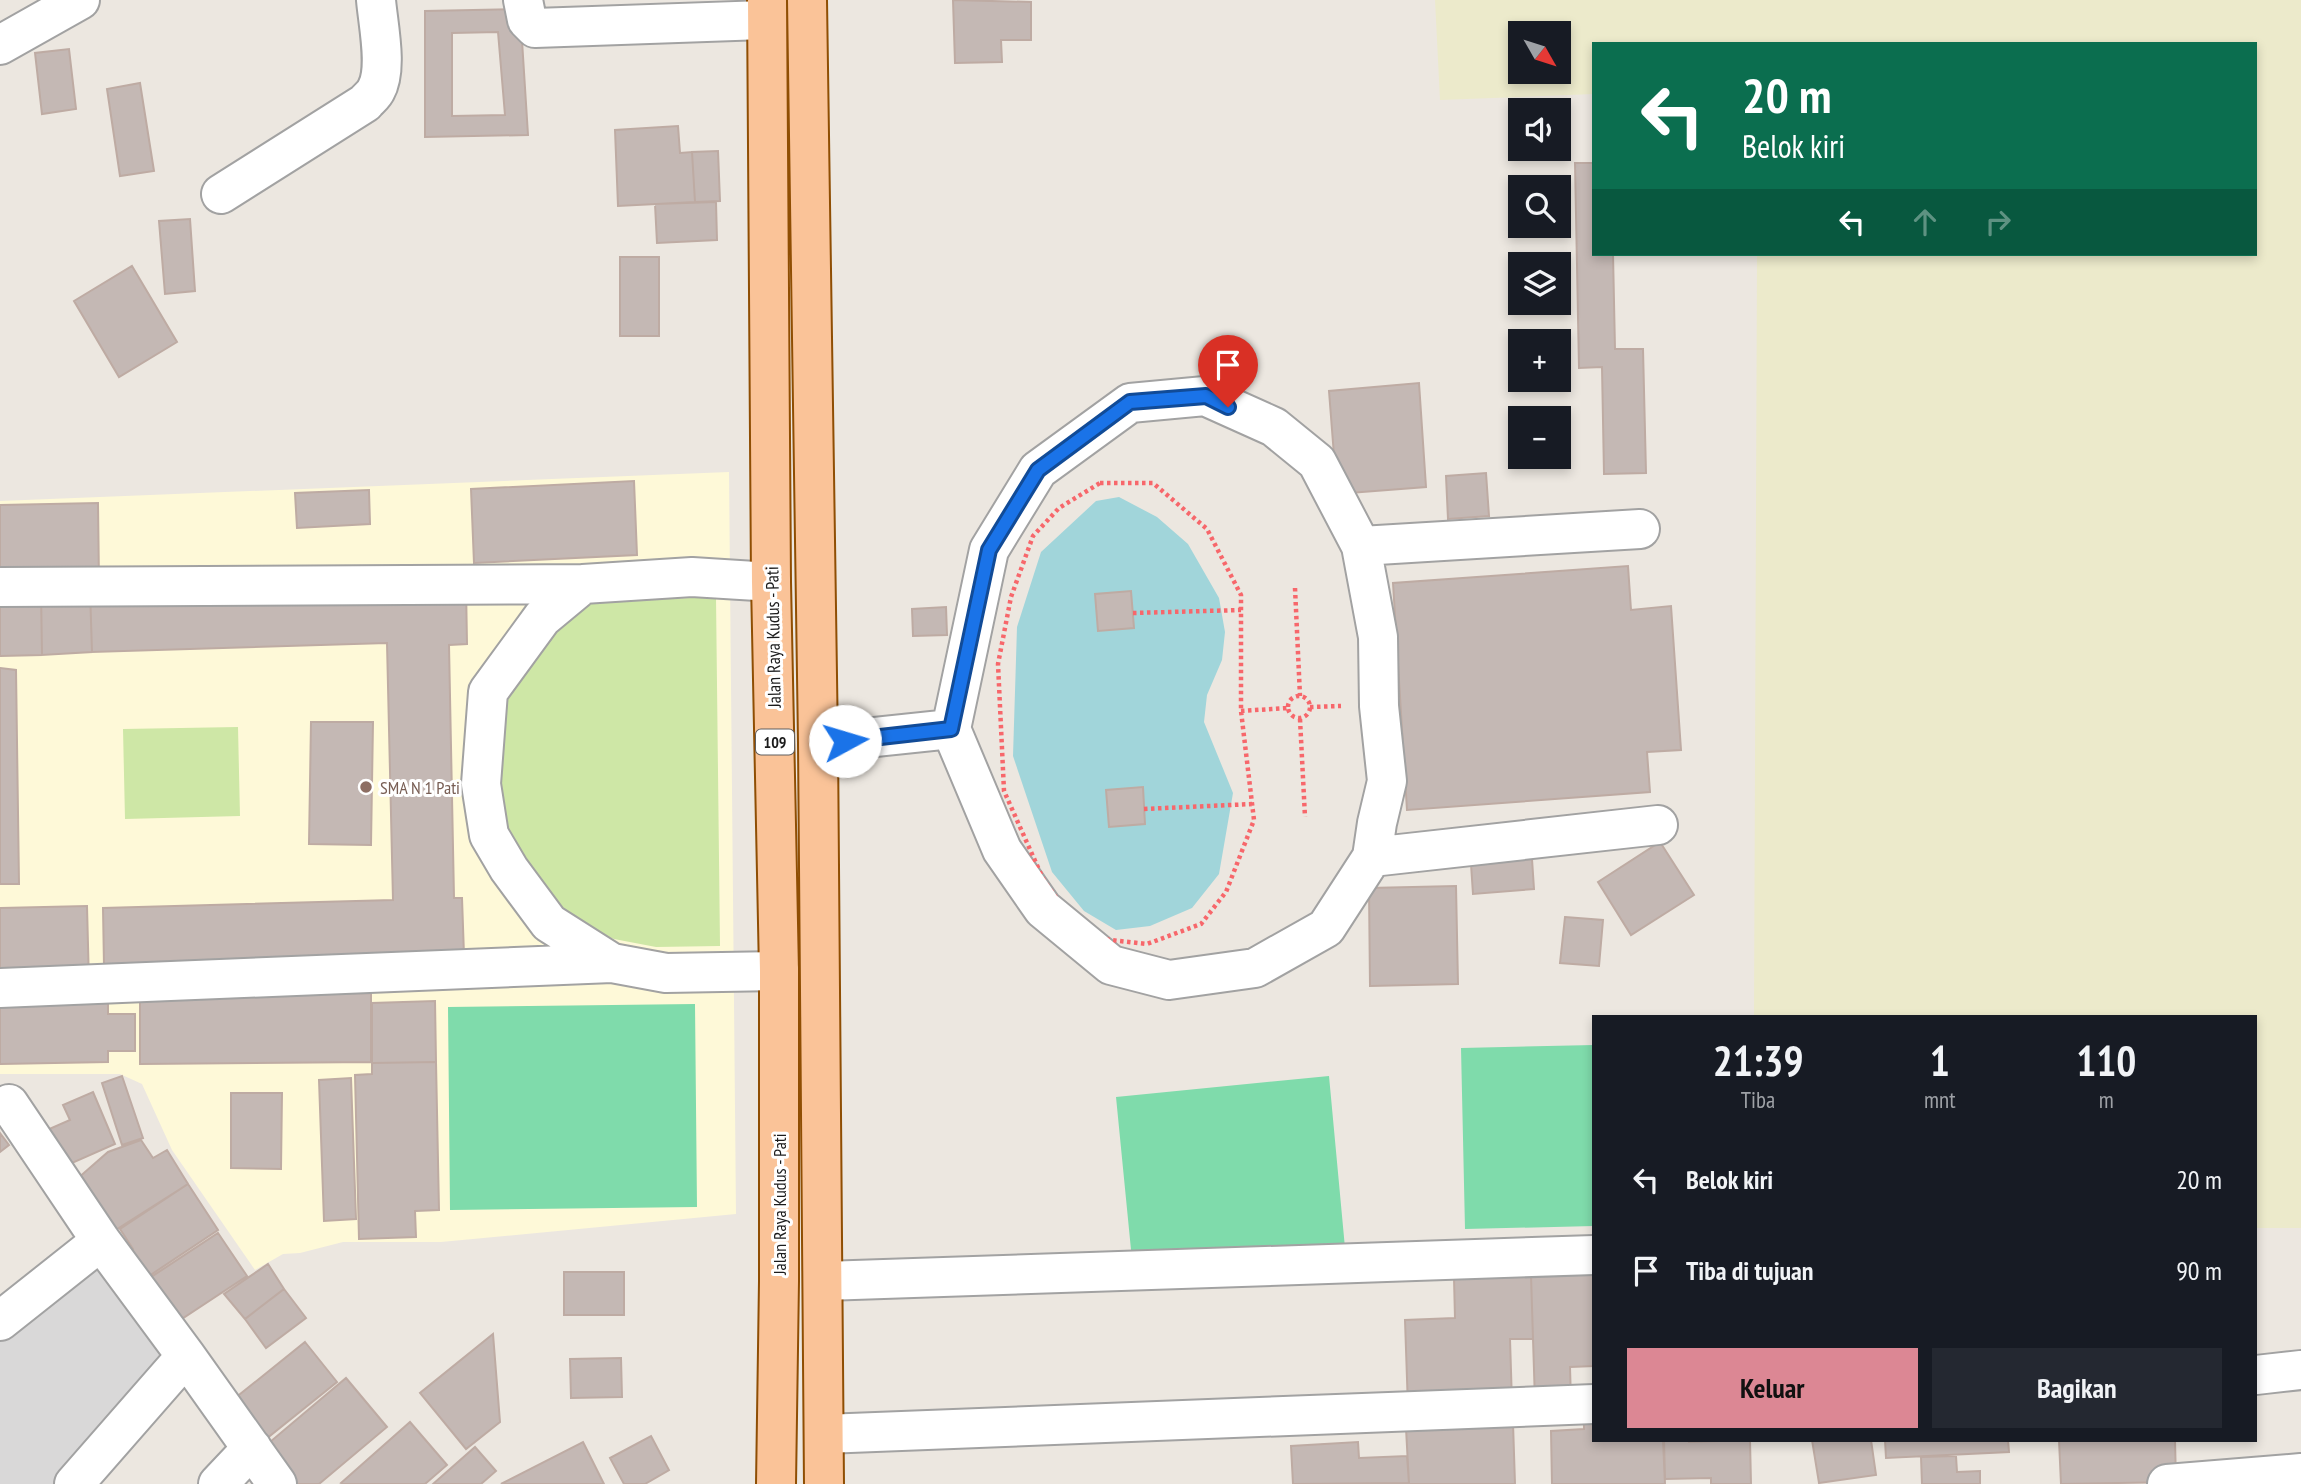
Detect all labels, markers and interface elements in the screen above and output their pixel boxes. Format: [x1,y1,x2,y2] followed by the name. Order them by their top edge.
[1508,21,1572,84] north arrow
[1508,21,1571,469] map controls
[1742,63,1831,127] text: 20 m
[1627,70,1718,161] icon: left
[1508,98,1571,161] button: sound
[1742,125,1845,167] text: Belok kiri
[1508,175,1571,238] button: search
[1833,203,1871,241] icon: left
[1906,203,1944,241] icon: ahead
[1979,203,2017,241] icon: right
[1508,252,1571,315] button: layers
[1508,329,1571,392] button: +
[1198,335,1258,407] pin
[1209,346,1247,384] icon: arrive
[1508,406,1571,469] button: −
[760,566,786,709] street label: Jalan Raya Kudus - Pati
[808,704,882,778] position arrow
[756,730,794,754] road number: 109
[380,776,460,799] place label: SMA N 1 Pati
[358,779,374,795] marker: SMA N 1 Pati
[1713,1033,1803,1088] text: 21:39
[1930,1033,1950,1088] text: 1
[2076,1033,2136,1088] text: 110
[1741,1085,1775,1114] text: Tiba
[1924,1085,1956,1114] text: mnt
[2099,1085,2114,1114] text: m
[768,1133,791,1276] street label: Jalan Raya Kudus - Pati
[1627,1161,1665,1199] icon: left
[1686,1163,1773,1196] text: Belok kiri
[2176,1163,2222,1196] text: 20 m
[1627,1252,1665,1290] icon: arrive
[1686,1254,1814,1287] text: Tiba di tujuan
[2176,1254,2222,1287] text: 90 m
[1627,1348,1918,1428] button: Keluar
[1932,1348,2222,1428] button: Bagikan

